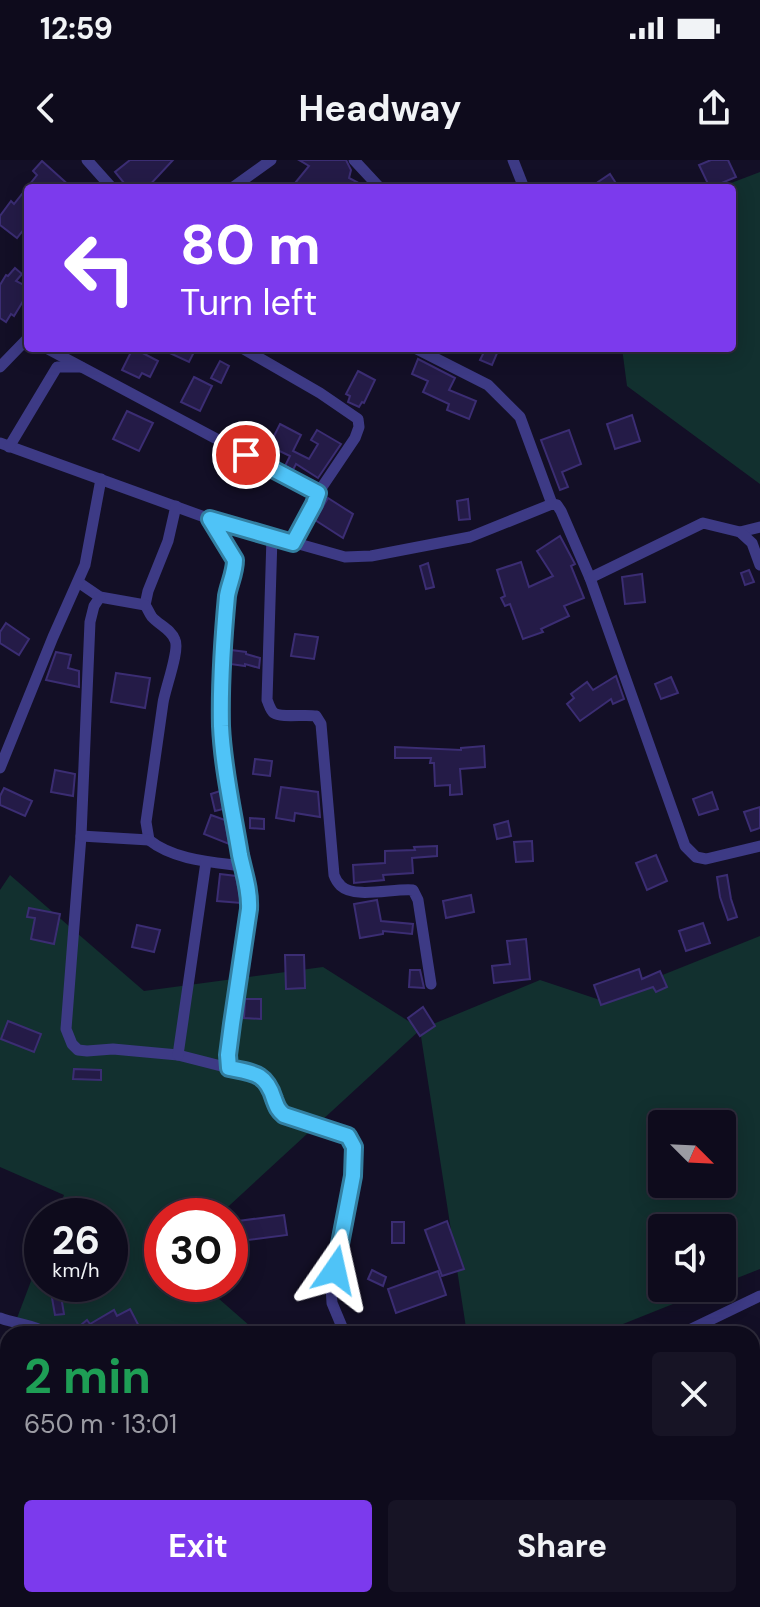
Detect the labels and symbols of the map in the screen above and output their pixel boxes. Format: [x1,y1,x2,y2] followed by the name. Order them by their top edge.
[212,421,280,489] pin
[648,1110,736,1198] north arrow
[144,1198,248,1302] speed limit sign: 30
[293,1228,377,1312] position arrow

